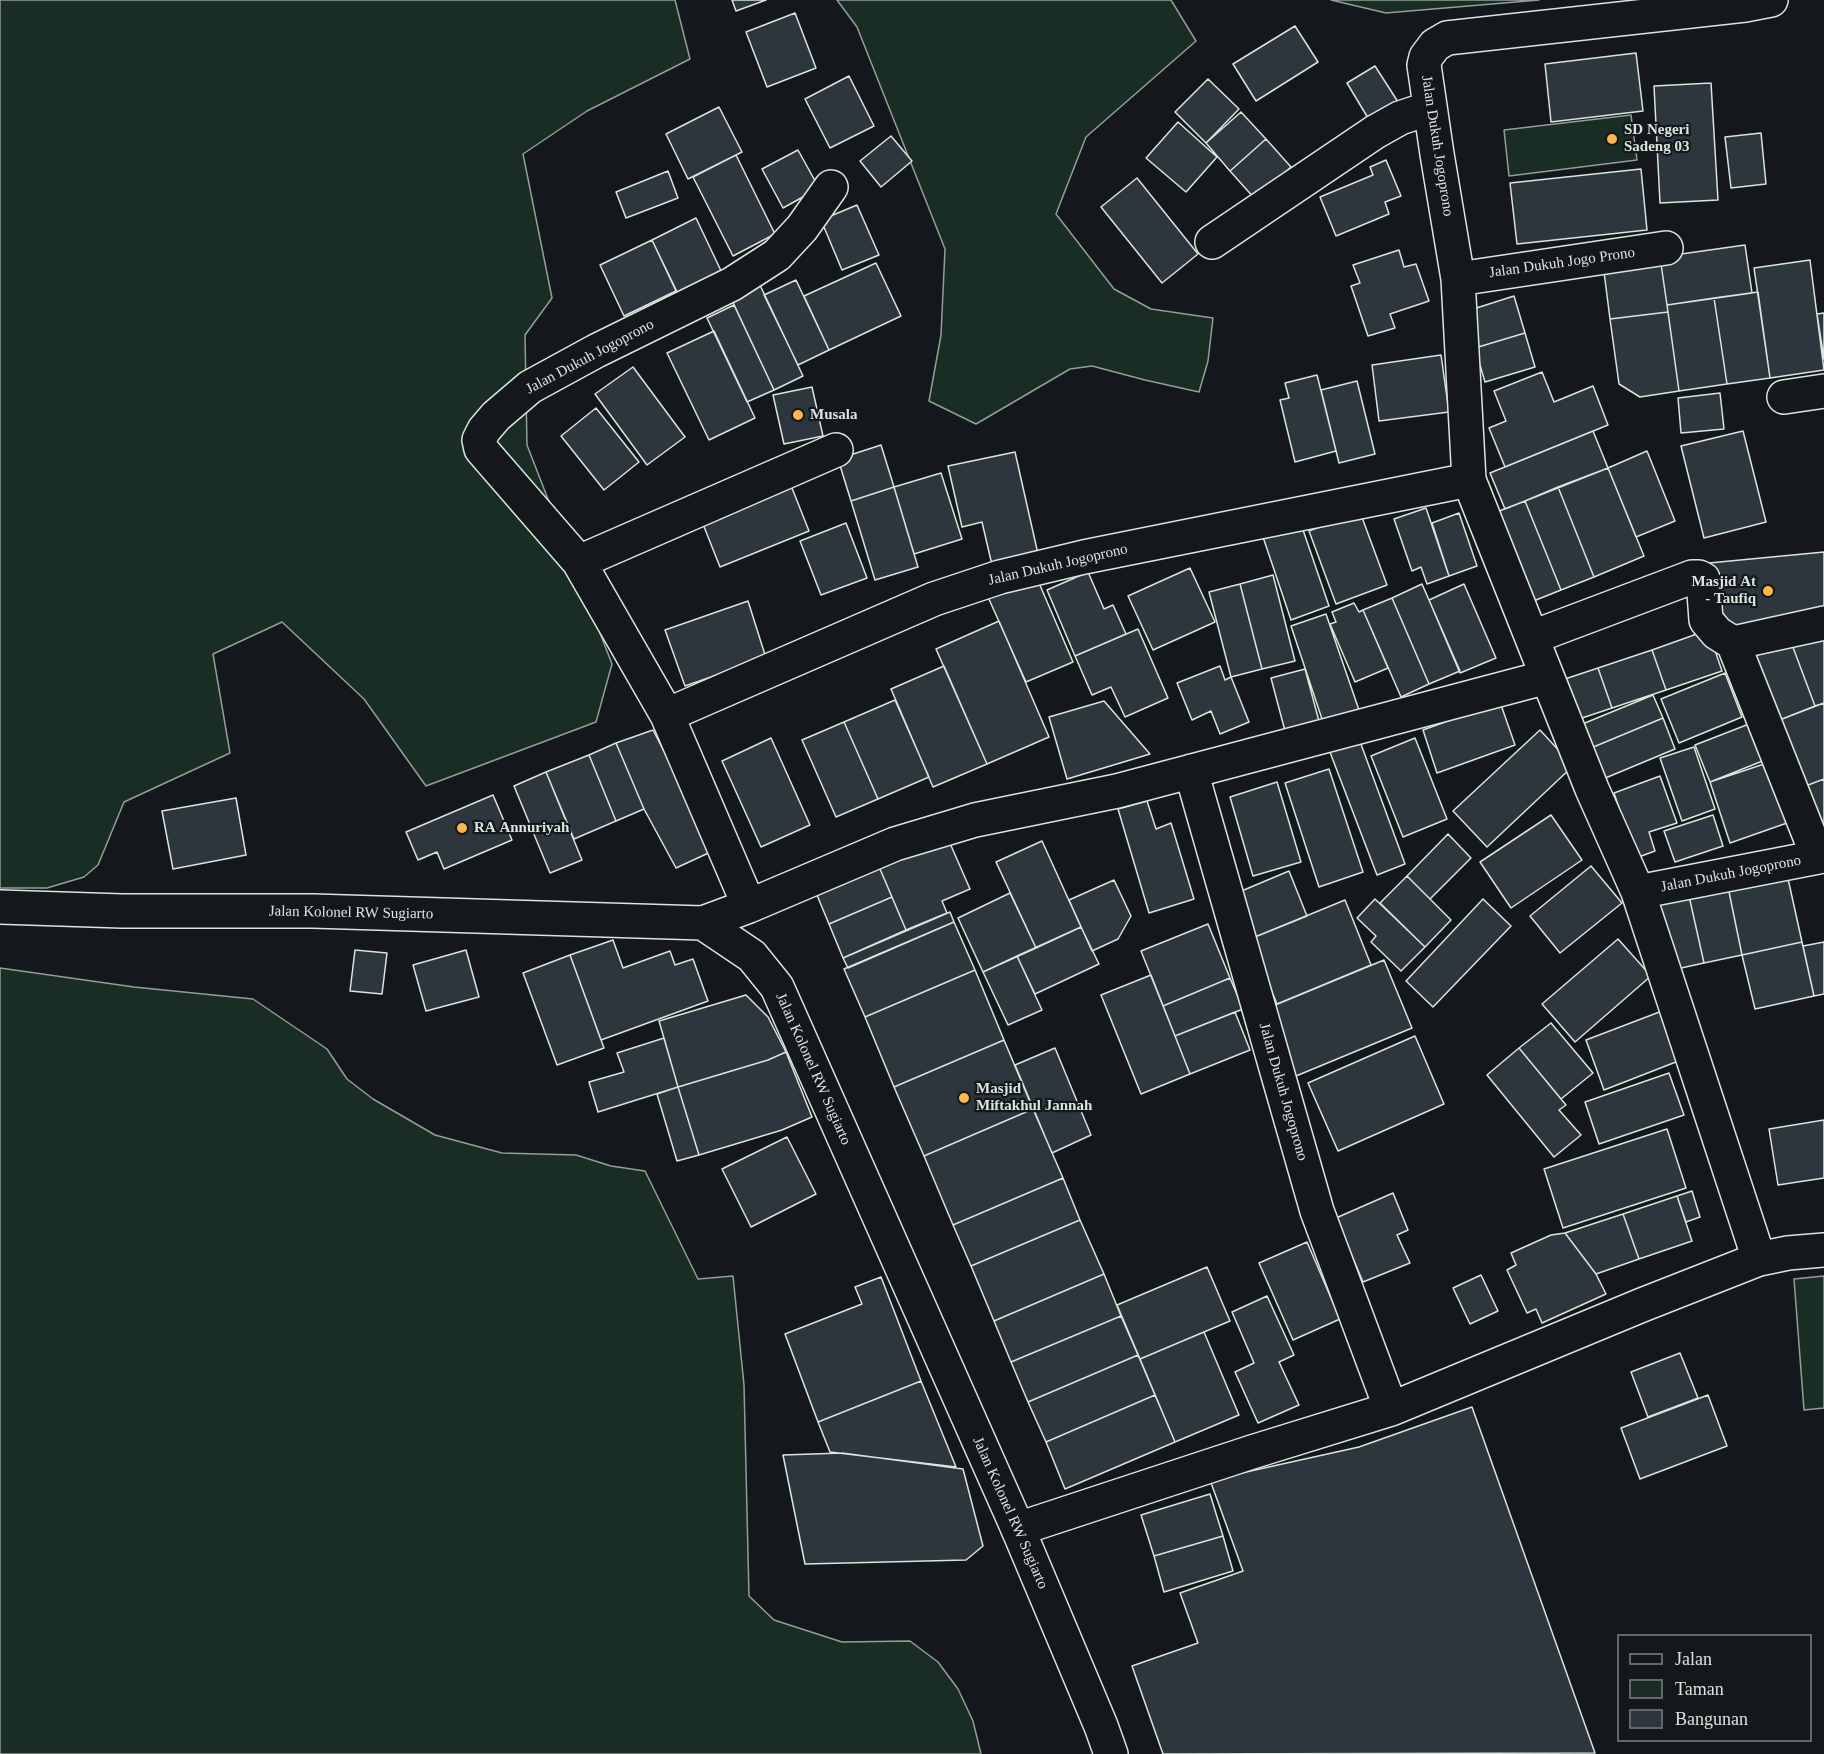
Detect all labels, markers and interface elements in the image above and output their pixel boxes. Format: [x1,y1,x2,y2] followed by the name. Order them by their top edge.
[1417,74,1457,218] street label: Jalan Dukuh Jogoprono
[1624,121,1689,156] place label: SD Negeri Sadeng 03
[1605,132,1619,146] marker: SD Negeri Sadeng 03
[1488,244,1636,282] street label: Jalan Dukuh Jogo Prono
[523,316,657,398] street label: Jalan Dukuh Jogoprono
[810,406,858,424] place label: Musala
[791,408,805,422] marker: Musala
[987,540,1129,590] street label: Jalan Dukuh Jogoprono
[1691,573,1756,608] place label: Masjid At - Taufiq
[1761,584,1775,598] marker: Masjid At - Taufiq
[474,819,569,837] place label: RA Annuriyah
[455,821,469,835] marker: RA Annuriyah
[1659,852,1803,896] street label: Jalan Dukuh Jogoprono
[269,903,433,923] street label: Jalan Kolonel RW Sugiarto
[771,990,855,1148] street label: Jalan Kolonel RW Sugiarto
[1255,1021,1311,1163] street label: Jalan Dukuh Jogoprono
[976,1080,1092,1115] place label: Masjid Miftakhul Jannah
[957,1091,971,1105] marker: Masjid Miftakhul Jannah
[968,1434,1052,1592] street label: Jalan Kolonel RW Sugiarto
[1617,1634,1812,1742] legend
[1675,1649,1712,1669] text: Jalan
[1675,1679,1724,1699] text: Taman
[1675,1709,1748,1729] text: Bangunan

